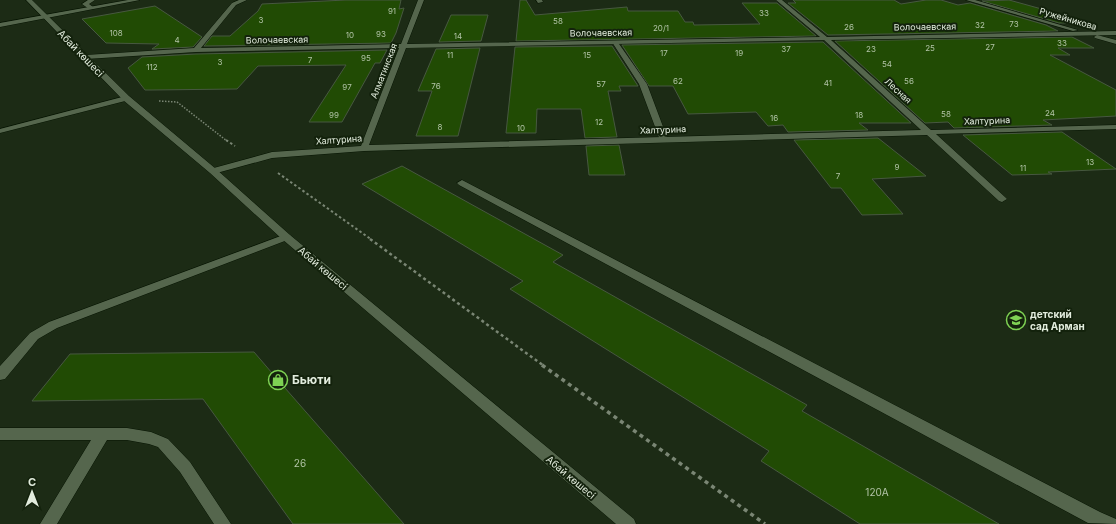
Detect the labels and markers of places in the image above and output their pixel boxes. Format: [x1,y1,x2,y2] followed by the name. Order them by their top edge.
[1030,308,1085,332] place label: детский сад Арман
[1005,309,1027,331] school or university icon: детский сад Арман
[267,369,289,391] shop icon: Бьюти
[292,372,331,387] place label: Бьюти

